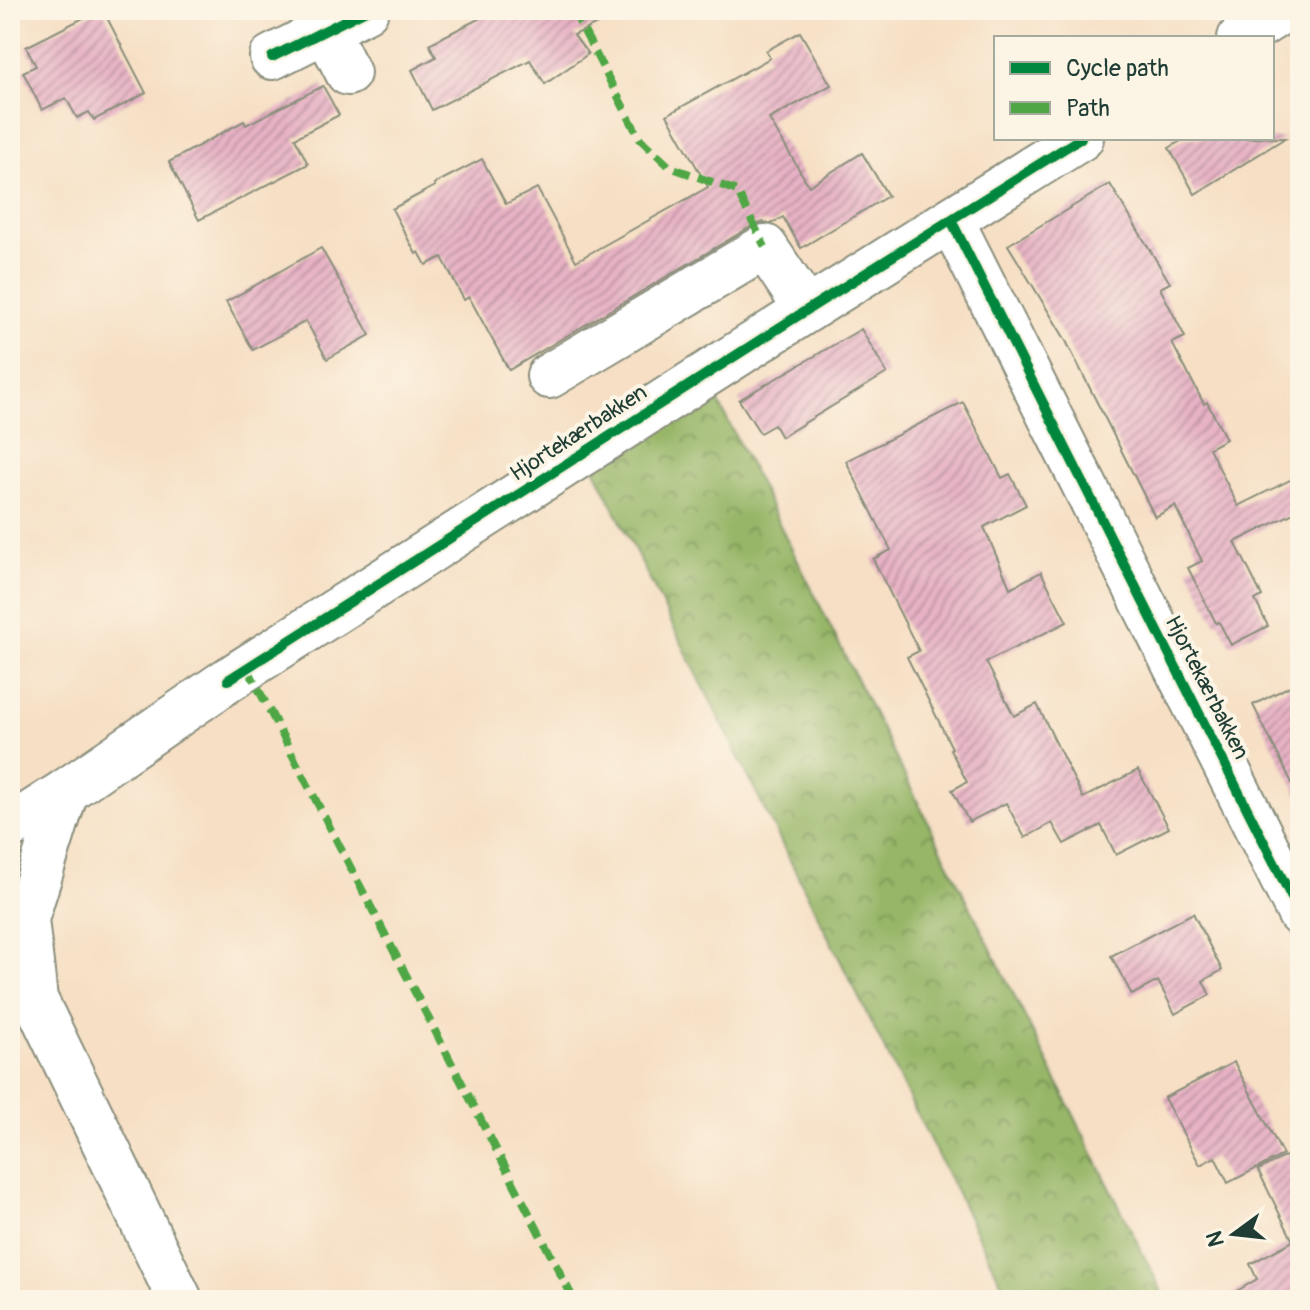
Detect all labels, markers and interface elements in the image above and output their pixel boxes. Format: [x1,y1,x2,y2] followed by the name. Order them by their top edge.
[994,36,1274,140] legend
[1066,54,1169,83] text: Cycle path
[1066,94,1110,123] text: Path
[505,378,652,487] street label: Hjortekærbakken
[1159,611,1255,764] street label: Hjortekærbakken
[1194,1194,1274,1274] north arrow
[1200,1228,1231,1250] text: N

